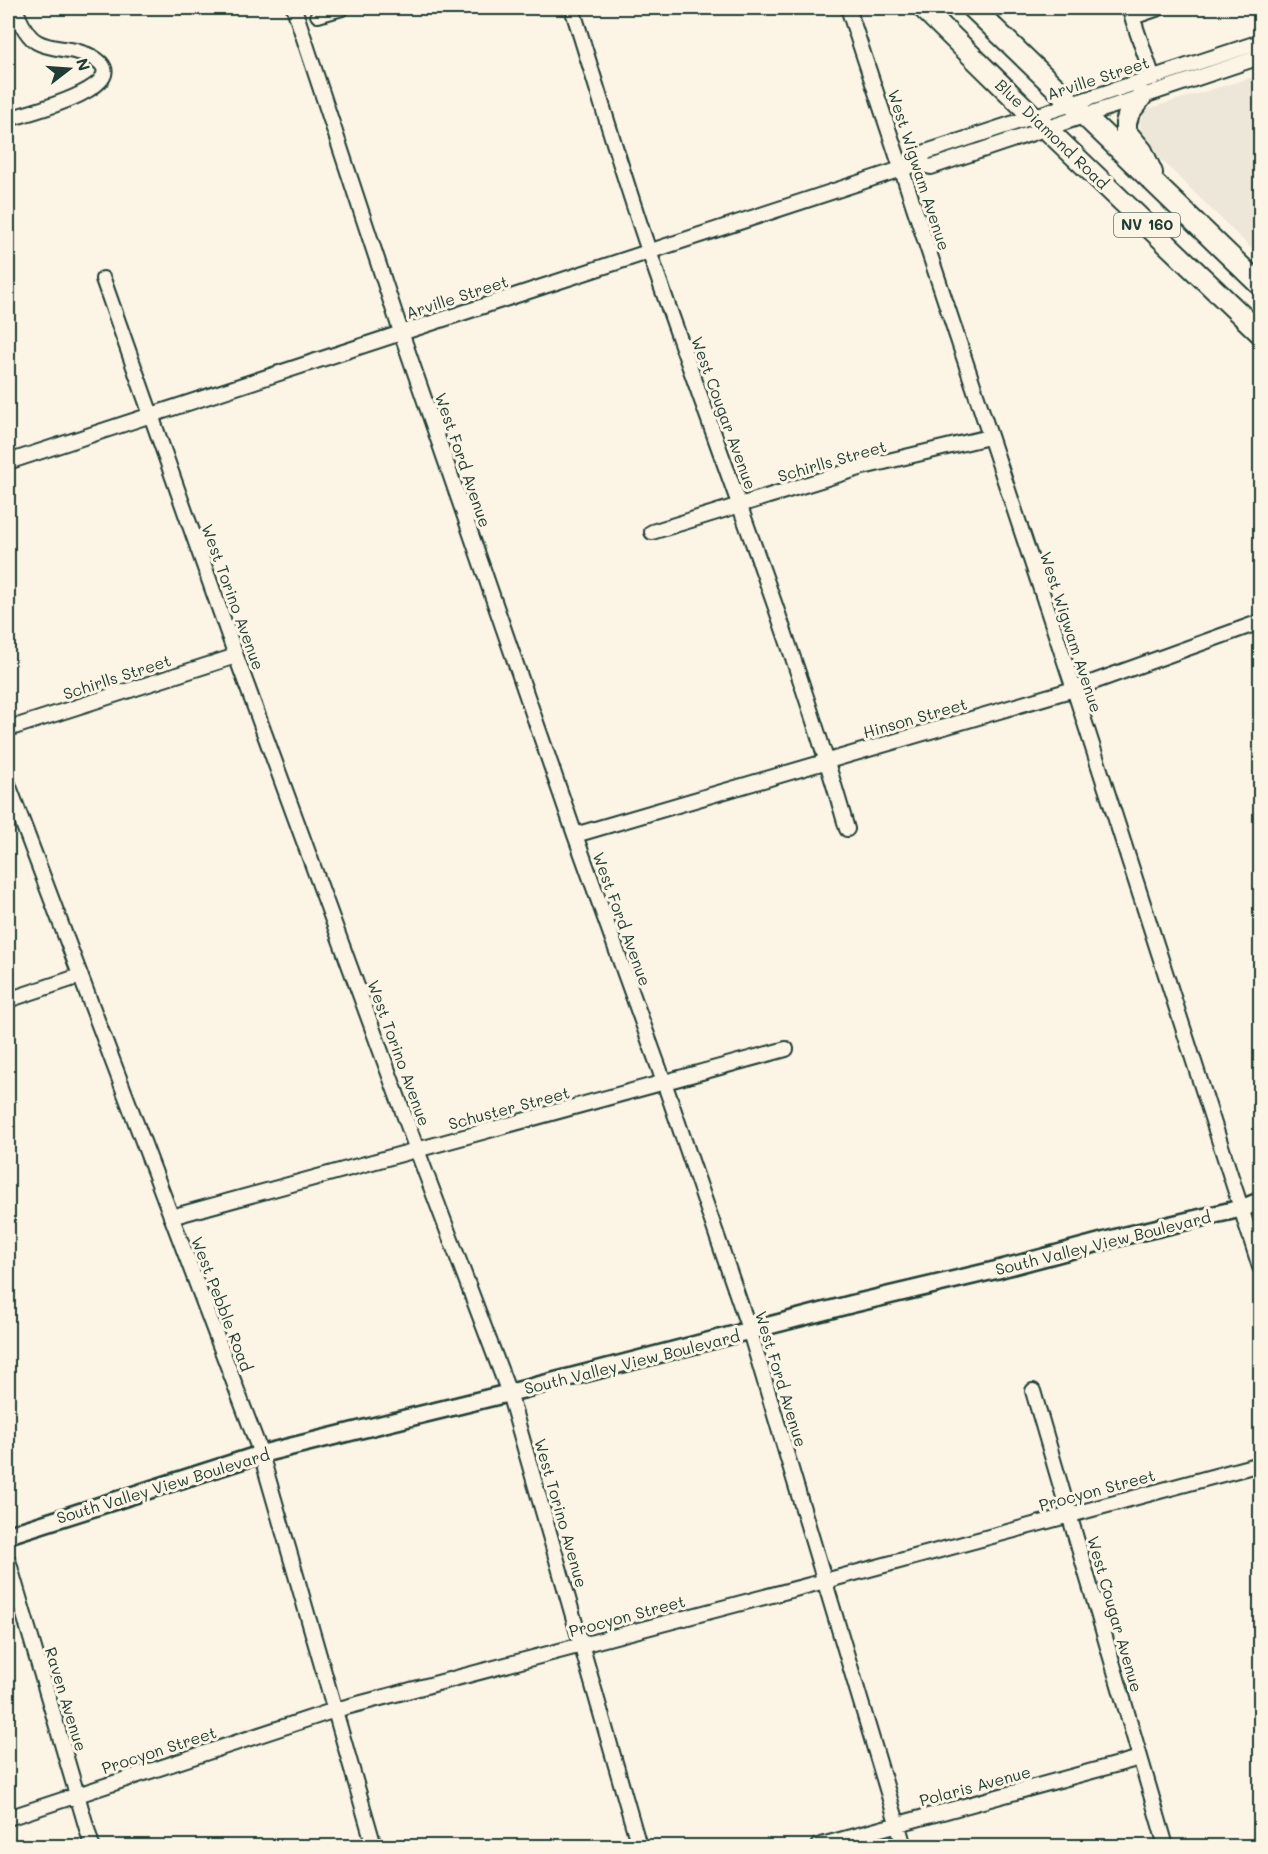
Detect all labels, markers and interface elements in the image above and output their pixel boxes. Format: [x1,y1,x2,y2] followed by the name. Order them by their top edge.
[39,39,99,99] north arrow
[1044,51,1152,104] street label: Arville Street
[72,56,96,73] text: N
[991,74,1114,193] street label: Blue Diamond Road
[884,87,955,253] street label: West Wigwam Avenue
[1114,213,1180,237] road number: NV 160
[403,270,511,323] street label: Arville Street
[687,333,762,492] street label: West Cougar Avenue
[431,390,496,530] street label: West Ford Avenue
[775,435,889,486] street label: Schirlls Street
[197,521,270,673] street label: West Torino Avenue
[1036,549,1107,715] street label: West Wigwam Avenue
[60,649,173,704] street label: Schirlls Street
[860,693,969,742] street label: Hinson Street
[588,849,656,989] street label: West Ford Avenue
[363,977,436,1129] street label: West Torino Avenue
[446,1081,572,1134] street label: Schuster Street
[993,1206,1213,1279] street label: South Valley View Boulevard
[187,1233,258,1374] street label: West Pebble Road
[751,1308,812,1449] street label: West Ford Avenue
[522,1325,742,1398] street label: South Valley View Boulevard
[530,1436,593,1590] street label: West Torino Avenue
[54,1443,272,1528] street label: South Valley View Boulevard
[1036,1464,1157,1515] street label: Procyon Street
[1083,1533,1148,1694] street label: West Cougar Avenue
[566,1590,687,1641] street label: Procyon Street
[41,1644,92,1754] street label: Raven Avenue
[99,1721,219,1778] street label: Procyon Street
[917,1761,1033,1810] street label: Polaris Avenue

